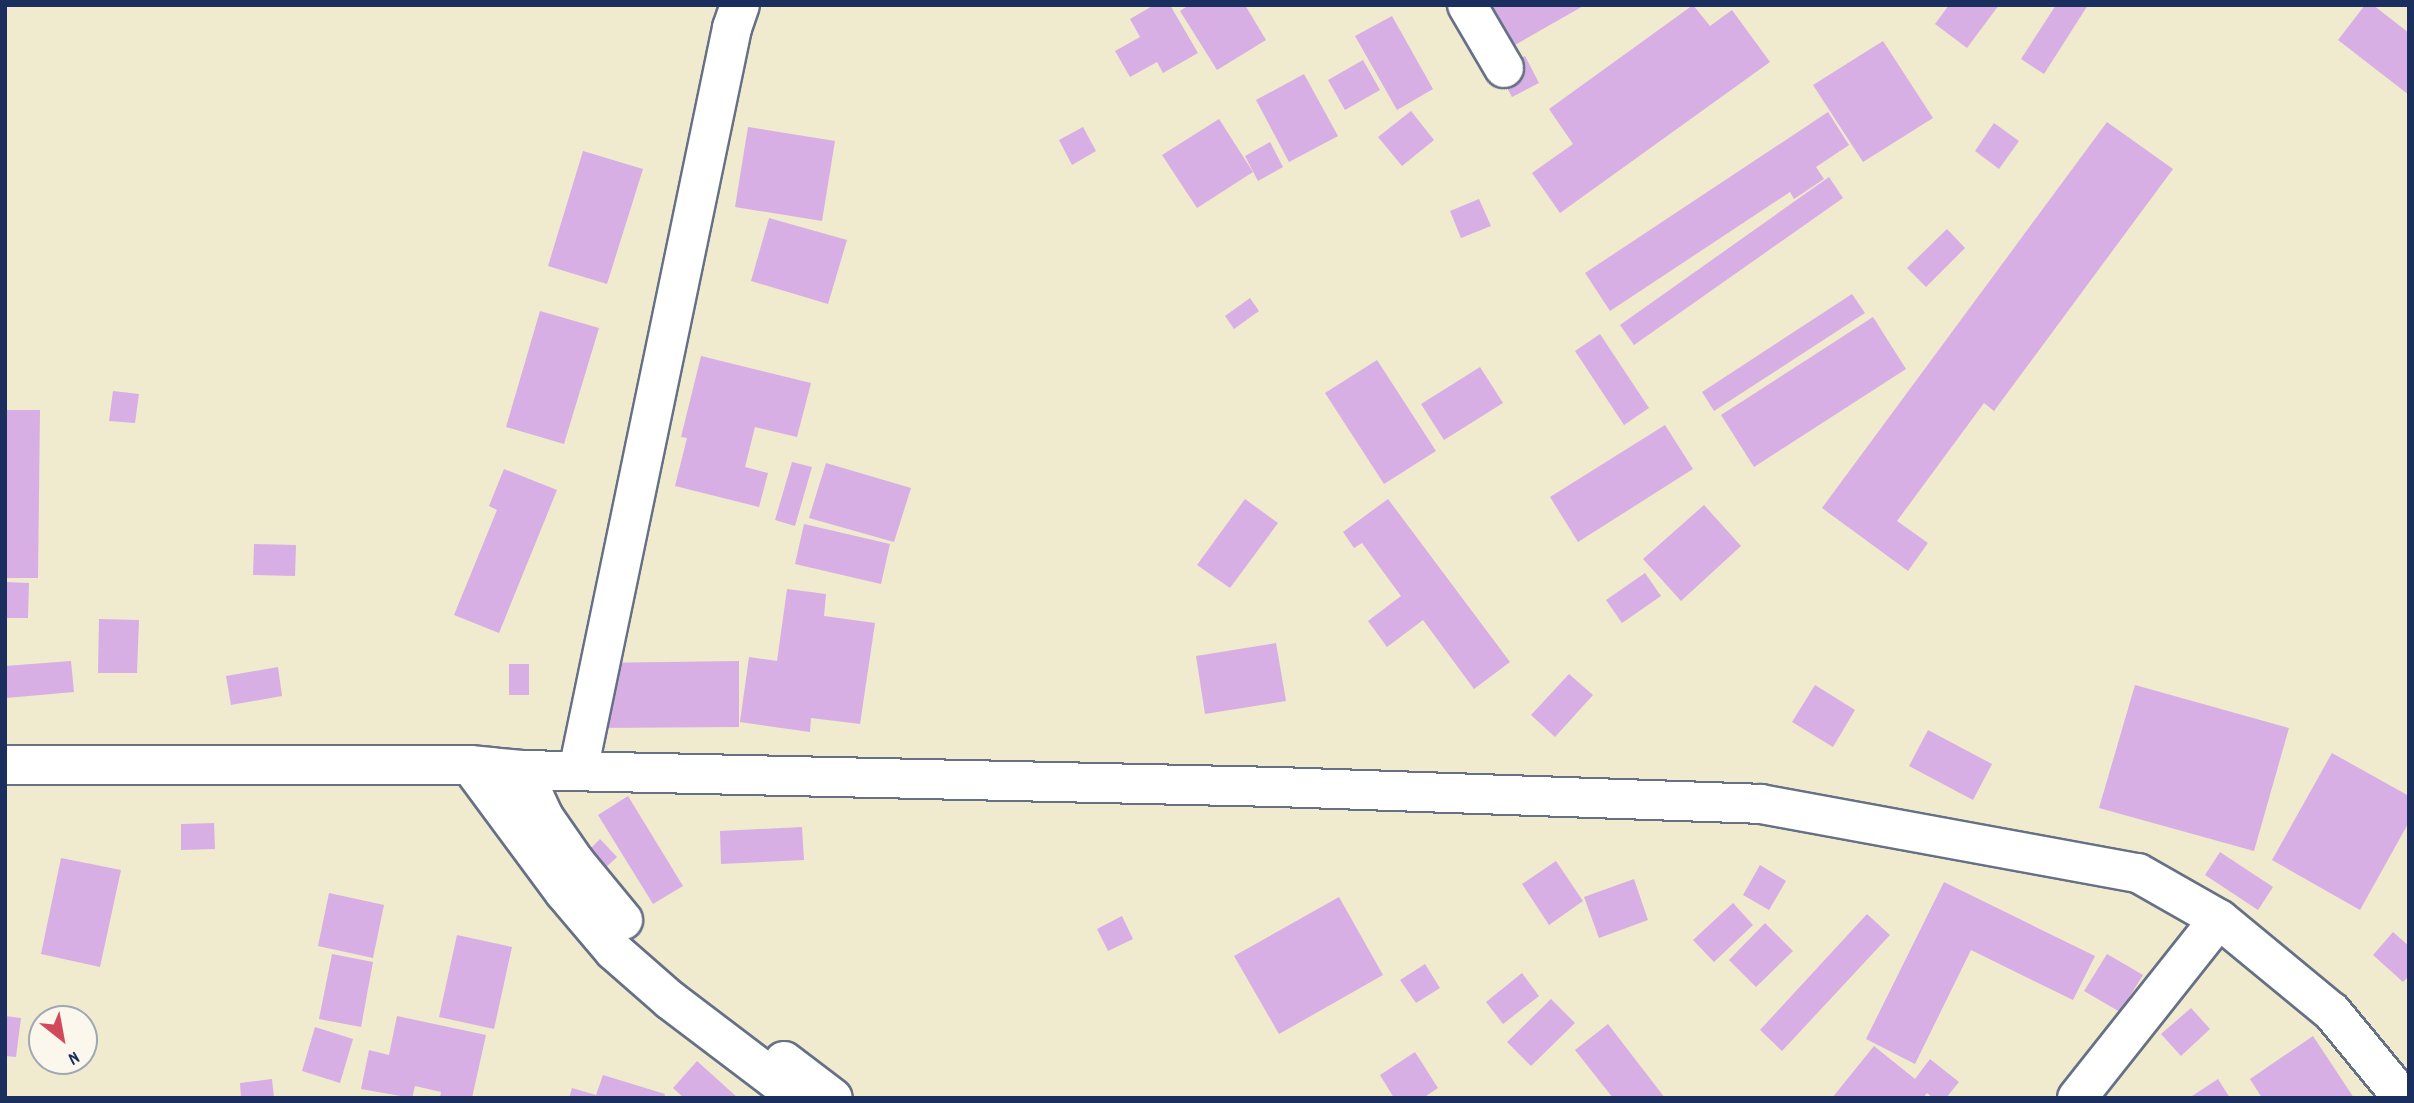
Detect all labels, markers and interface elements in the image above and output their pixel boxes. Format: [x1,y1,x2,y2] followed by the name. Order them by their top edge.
[28,1005,98,1075] north arrow
[62,1043,84,1071] text: N

